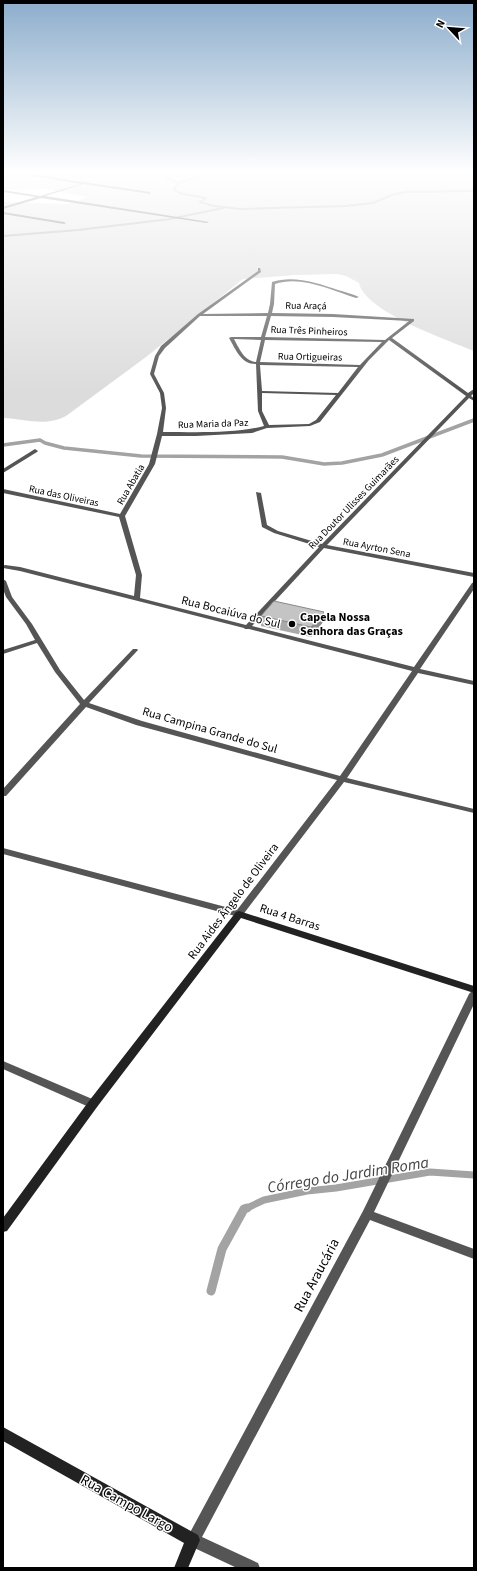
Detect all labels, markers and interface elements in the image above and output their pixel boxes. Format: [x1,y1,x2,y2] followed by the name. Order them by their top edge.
[429,8,469,48] north arrow
[432,17,449,30] text: N
[285,299,327,313] street label: Rua Araçá
[270,323,348,339] street label: Rua Três Pinheiros
[278,349,342,365] street label: Rua Ortigueiras
[178,416,249,432] street label: Rua Maria da Paz
[305,453,402,553] street label: Rua Doutor Ulisses Guimarães
[114,462,148,507] street label: Rua Abatia
[28,482,100,510] street label: Rua das Oliveiras
[342,535,412,561] street label: Rua Ayrton Sena
[180,592,282,633] street label: Rua Bocaiúva do Sul
[300,609,403,640] place label: Capela Nossa Senhora das Graças
[287,619,297,629] marker: Capela Nossa Senhora das Graças
[140,703,279,758] street label: Rua Campina Grande do Sul
[184,840,283,963] street label: Rua Aides Ângelo de Oliveira
[258,900,322,935] street label: Rua 4 Barras
[266,1151,431,1199] water label: Córrego do Jardim Roma
[289,1235,345,1316] street label: Rua Araucária
[76,1470,177,1538] street label: Rua Campo Largo

